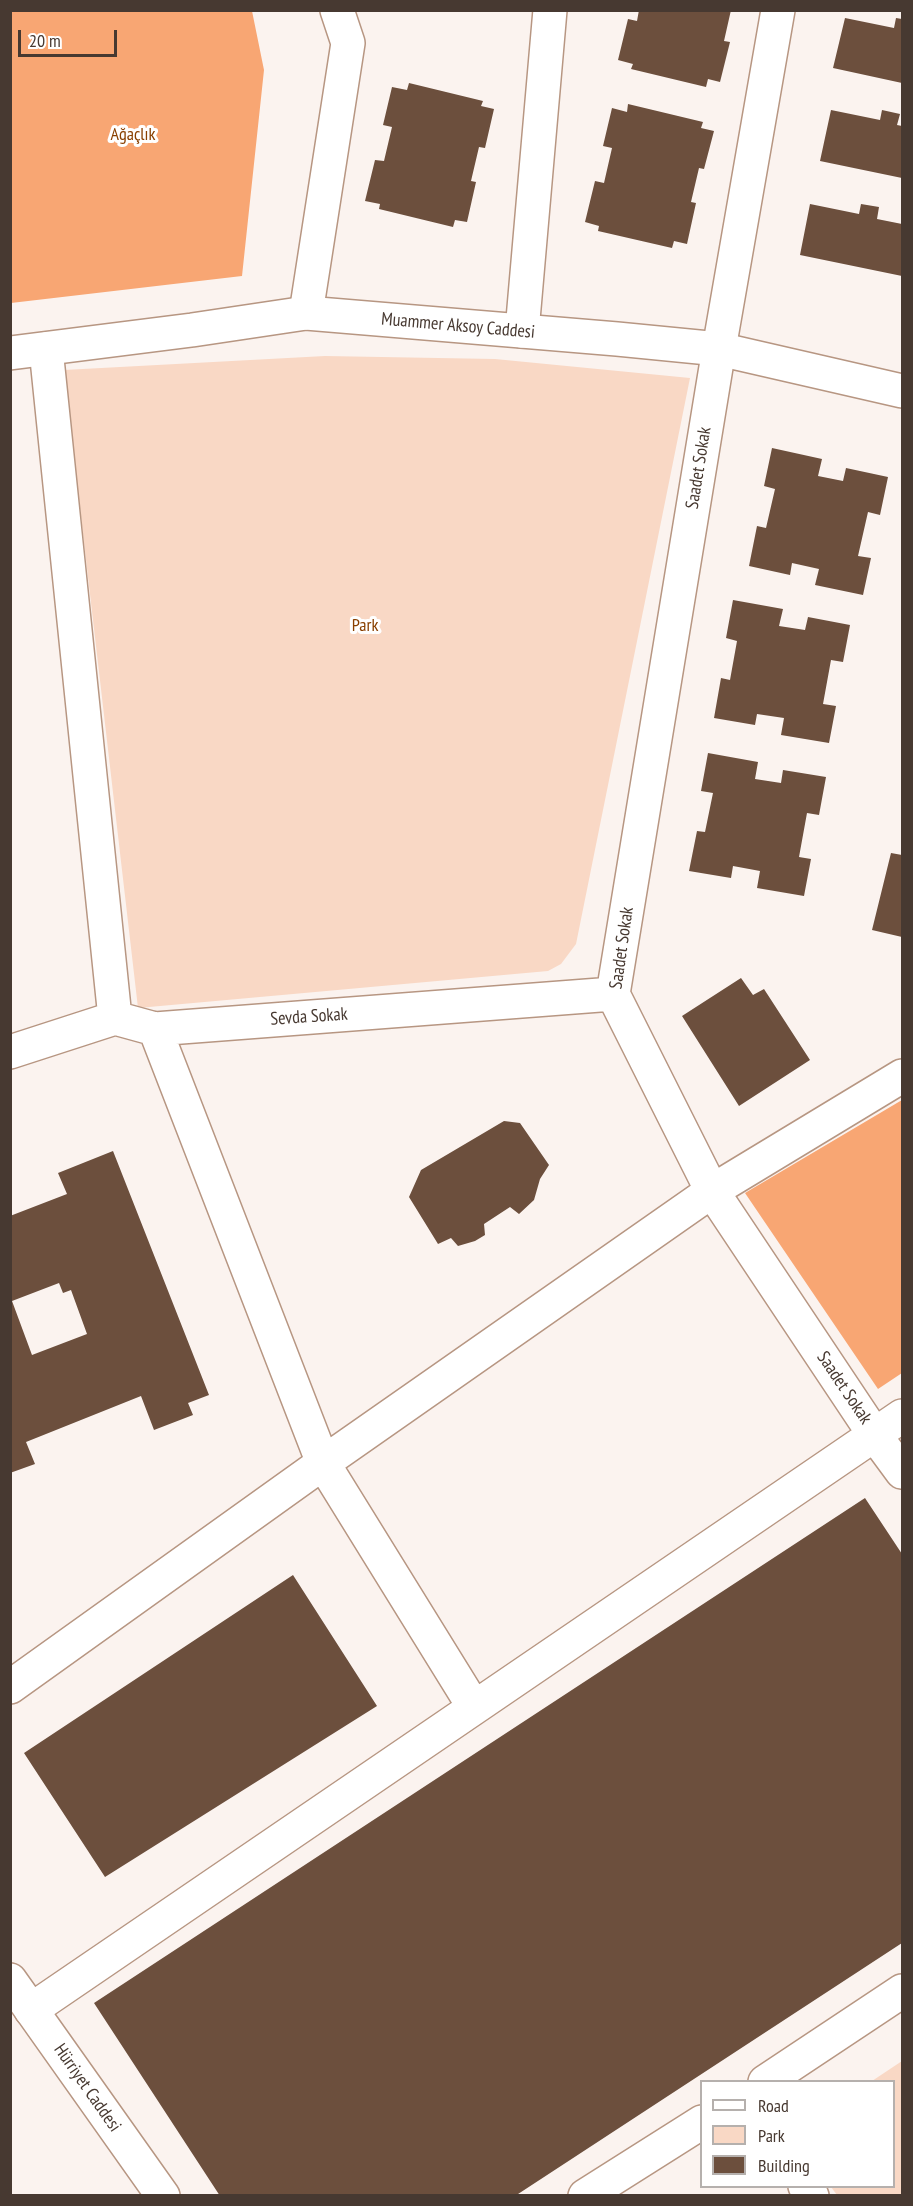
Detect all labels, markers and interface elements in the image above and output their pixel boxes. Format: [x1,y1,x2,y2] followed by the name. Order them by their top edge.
[21,18,120,56] scale bar
[29,29,61,52] text: 20 m
[111,124,155,146] park label: Ağaçlık
[380,309,536,343] street label: Muammer Aksoy Caddesi
[682,425,716,511] street label: Saadet Sokak
[352,615,378,637] park label: Park
[606,906,638,990] street label: Saadet Sokak
[270,1004,348,1030] street label: Sevda Sokak
[812,1348,876,1428] street label: Saadet Sokak
[49,2040,125,2136] street label: Hürriyet Caddesi
[700,2080,895,2188] legend
[758,2094,789,2117] text: Road
[758,2124,785,2147] text: Park
[758,2154,810,2177] text: Building

